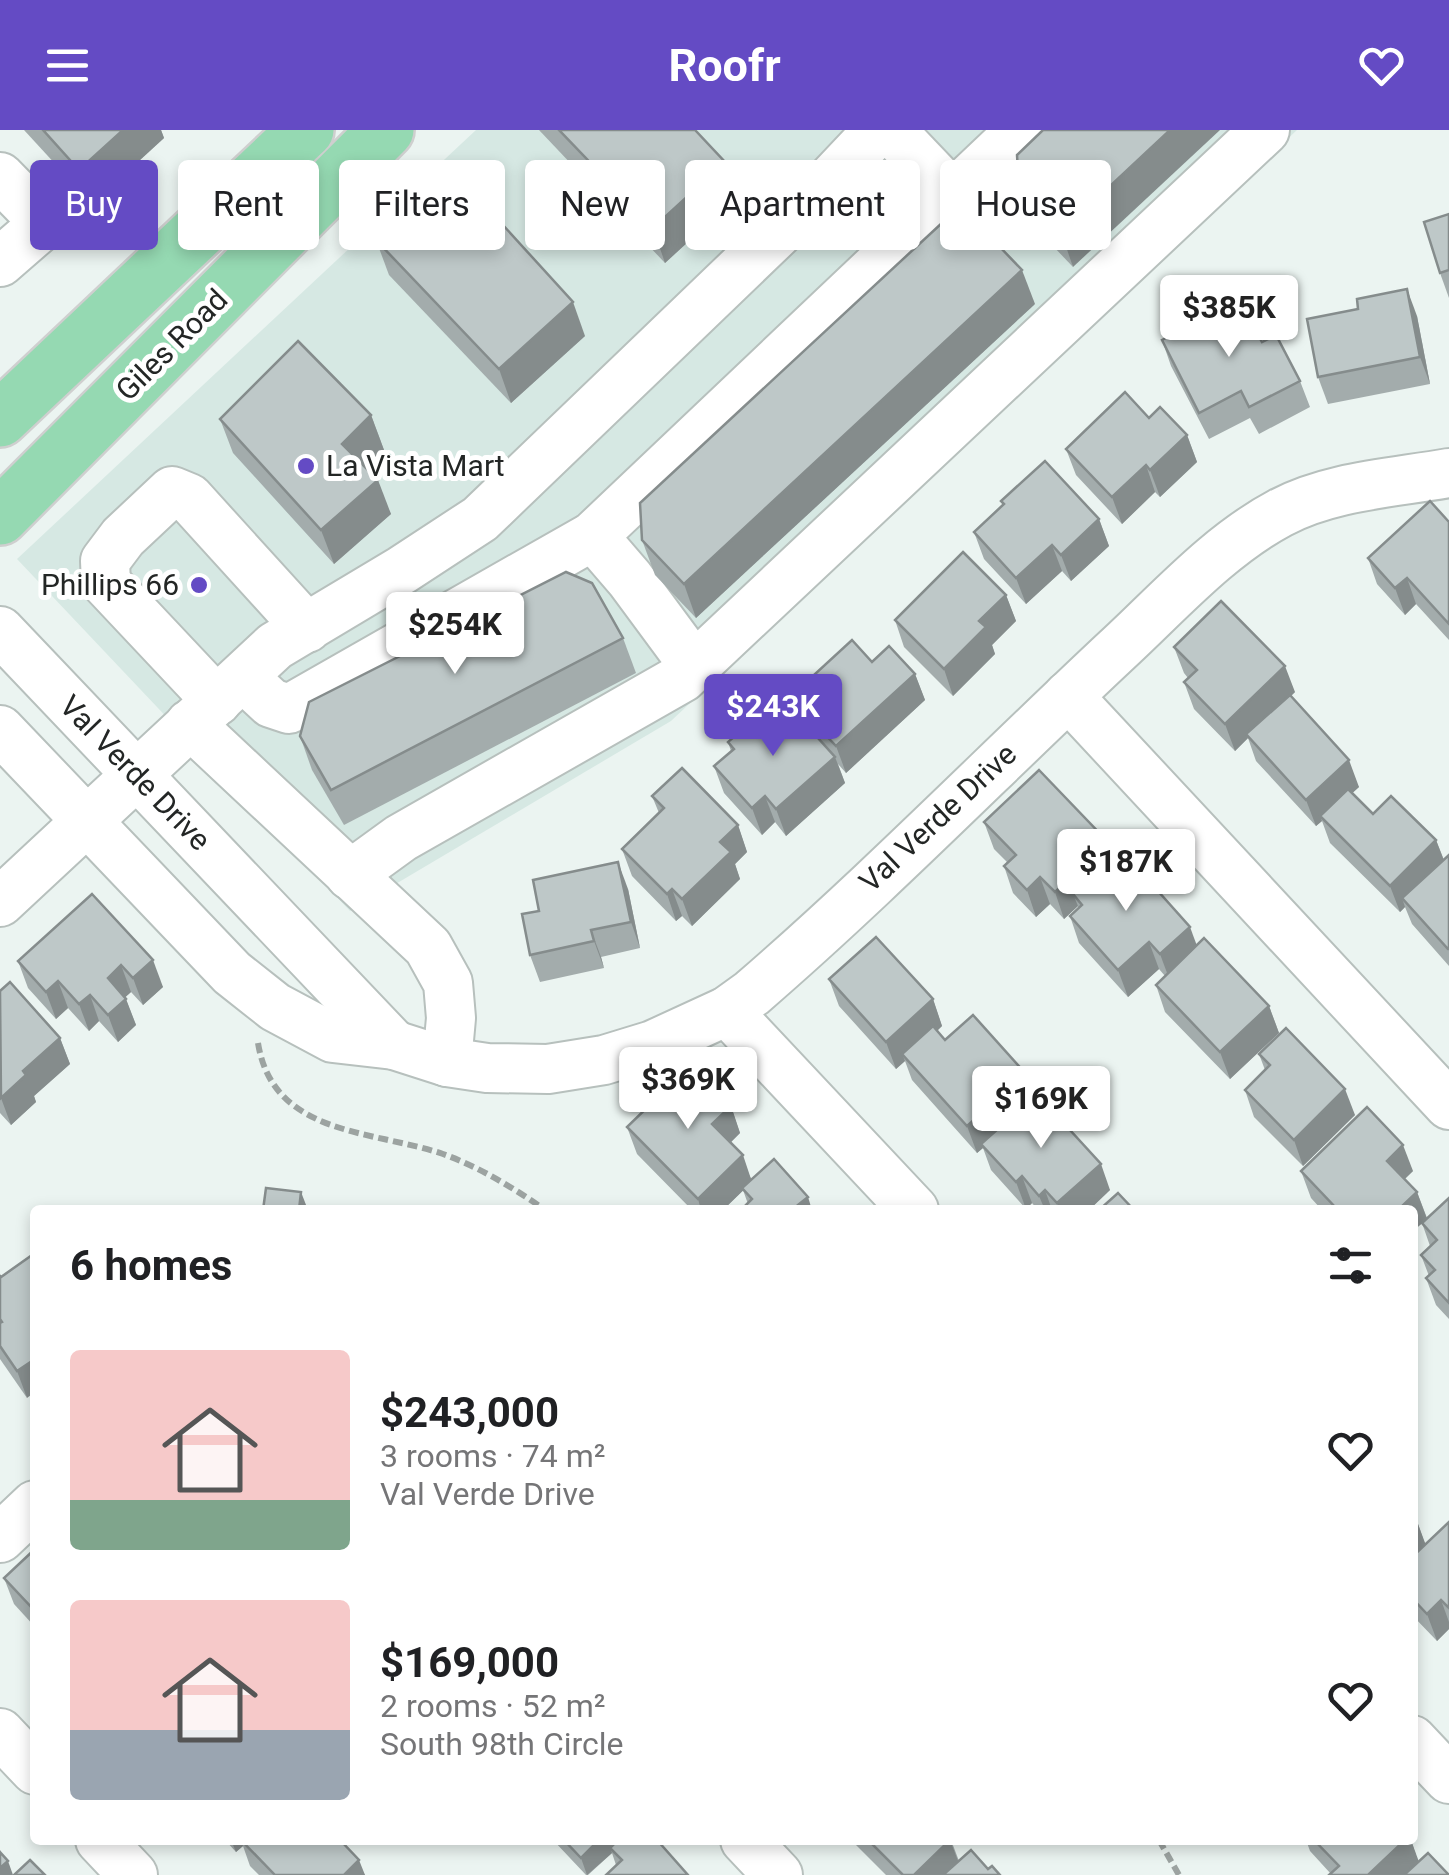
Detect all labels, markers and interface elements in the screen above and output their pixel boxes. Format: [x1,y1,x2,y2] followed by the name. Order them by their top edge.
[40,38,95,93] icon: menu
[1354,38,1409,93] icon: heart
[668,39,781,92] text: Roofr
[30,160,158,250] chip: Buy
[178,160,319,250] chip: Rent
[339,160,505,250] chip: Filters
[525,160,665,250] chip: New
[685,160,920,250] chip: Apartment
[940,160,1111,250] chip: House
[1159,275,1299,360] pin: $385K
[109,282,234,407] street label: Giles Road
[1182,288,1276,326] text: $385K
[326,448,505,483] place label: La Vista Mart
[295,455,317,477] marker: La Vista Mart
[41,567,179,602] place label: Phillips 66
[188,574,210,596] marker: Phillips 66
[385,592,525,677] pin: $254K
[408,605,502,643] text: $254K
[703,674,843,759] pin: $243K
[726,687,820,725] text: $243K
[53,688,218,857] street label: Val Verde Drive
[852,736,1023,899] street label: Val Verde Drive
[1056,829,1196,914] pin: $187K
[1079,842,1173,880] text: $187K
[618,1047,758,1132] pin: $369K
[641,1060,735,1098] text: $369K
[971,1066,1111,1151] pin: $169K
[994,1079,1088,1117] text: $169K
[1323,1238,1378,1293] icon: filters
[70,1241,232,1290] text: 6 homes
[380,1388,559,1437] text: $243,000
[150,1390,270,1510] icon: home
[1323,1423,1378,1478] icon: heart
[380,1437,605,1475] text: 3 rooms · 74 m²
[380,1475,595,1513] text: Val Verde Drive
[380,1638,559,1687] text: $169,000
[150,1640,270,1760] icon: home
[1323,1673,1378,1728] icon: heart
[380,1687,605,1725] text: 2 rooms · 52 m²
[380,1725,624,1763] text: South 98th Circle

